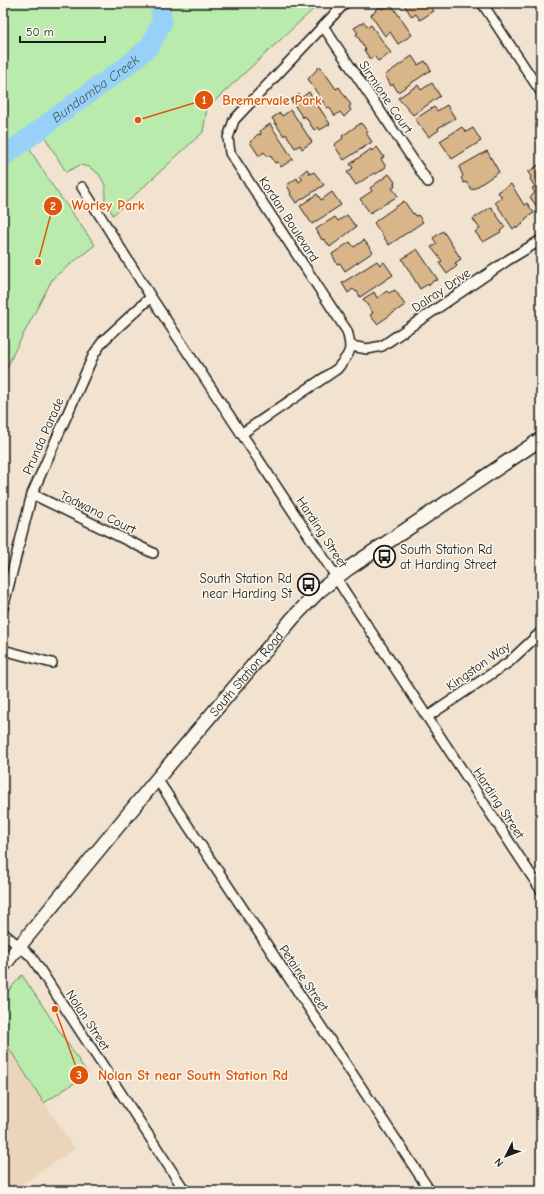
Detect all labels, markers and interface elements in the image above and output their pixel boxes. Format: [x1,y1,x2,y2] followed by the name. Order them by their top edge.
[20,18,105,44] scale bar
[26,25,54,39] text: 50 m
[48,51,143,126] water label: Bundamba Creek
[356,58,417,137] street label: Sirmione Court
[194,87,330,113] callout: Bremervale Park
[222,92,322,109] text: Bremervale Park
[202,93,207,107] text: 1
[256,174,322,264] street label: Kordan Boulevard
[43,193,152,219] callout: Worley Park
[71,197,145,214] text: Worley Park
[50,199,56,213] text: 2
[409,265,474,315] street label: Dalray Drive
[19,395,67,477] street label: Prunda Parade
[58,487,139,537] street label: Todwana Court
[293,494,351,571] street label: Harding Street
[400,542,498,572] place label: South Station Rd at Harding Street
[372,543,398,569] bus stop icon: South Station Rd at Harding Street
[199,571,293,601] place label: South Station Rd near Harding St
[295,572,321,598] bus stop icon: South Station Rd near Harding St
[206,628,286,719] street label: South Station Road
[443,638,513,693] street label: Kingston Way
[470,765,528,842] street label: Harding Street
[276,942,332,1015] street label: Petaine Street
[63,987,114,1054] street label: Nolan Street
[69,1062,296,1088] callout: Nolan St near South Station Rd
[98,1067,288,1084] text: Nolan St near South Station Rd
[76,1068,82,1082] text: 3
[486,1136,526,1176] north arrow
[492,1155,506,1169] text: N

